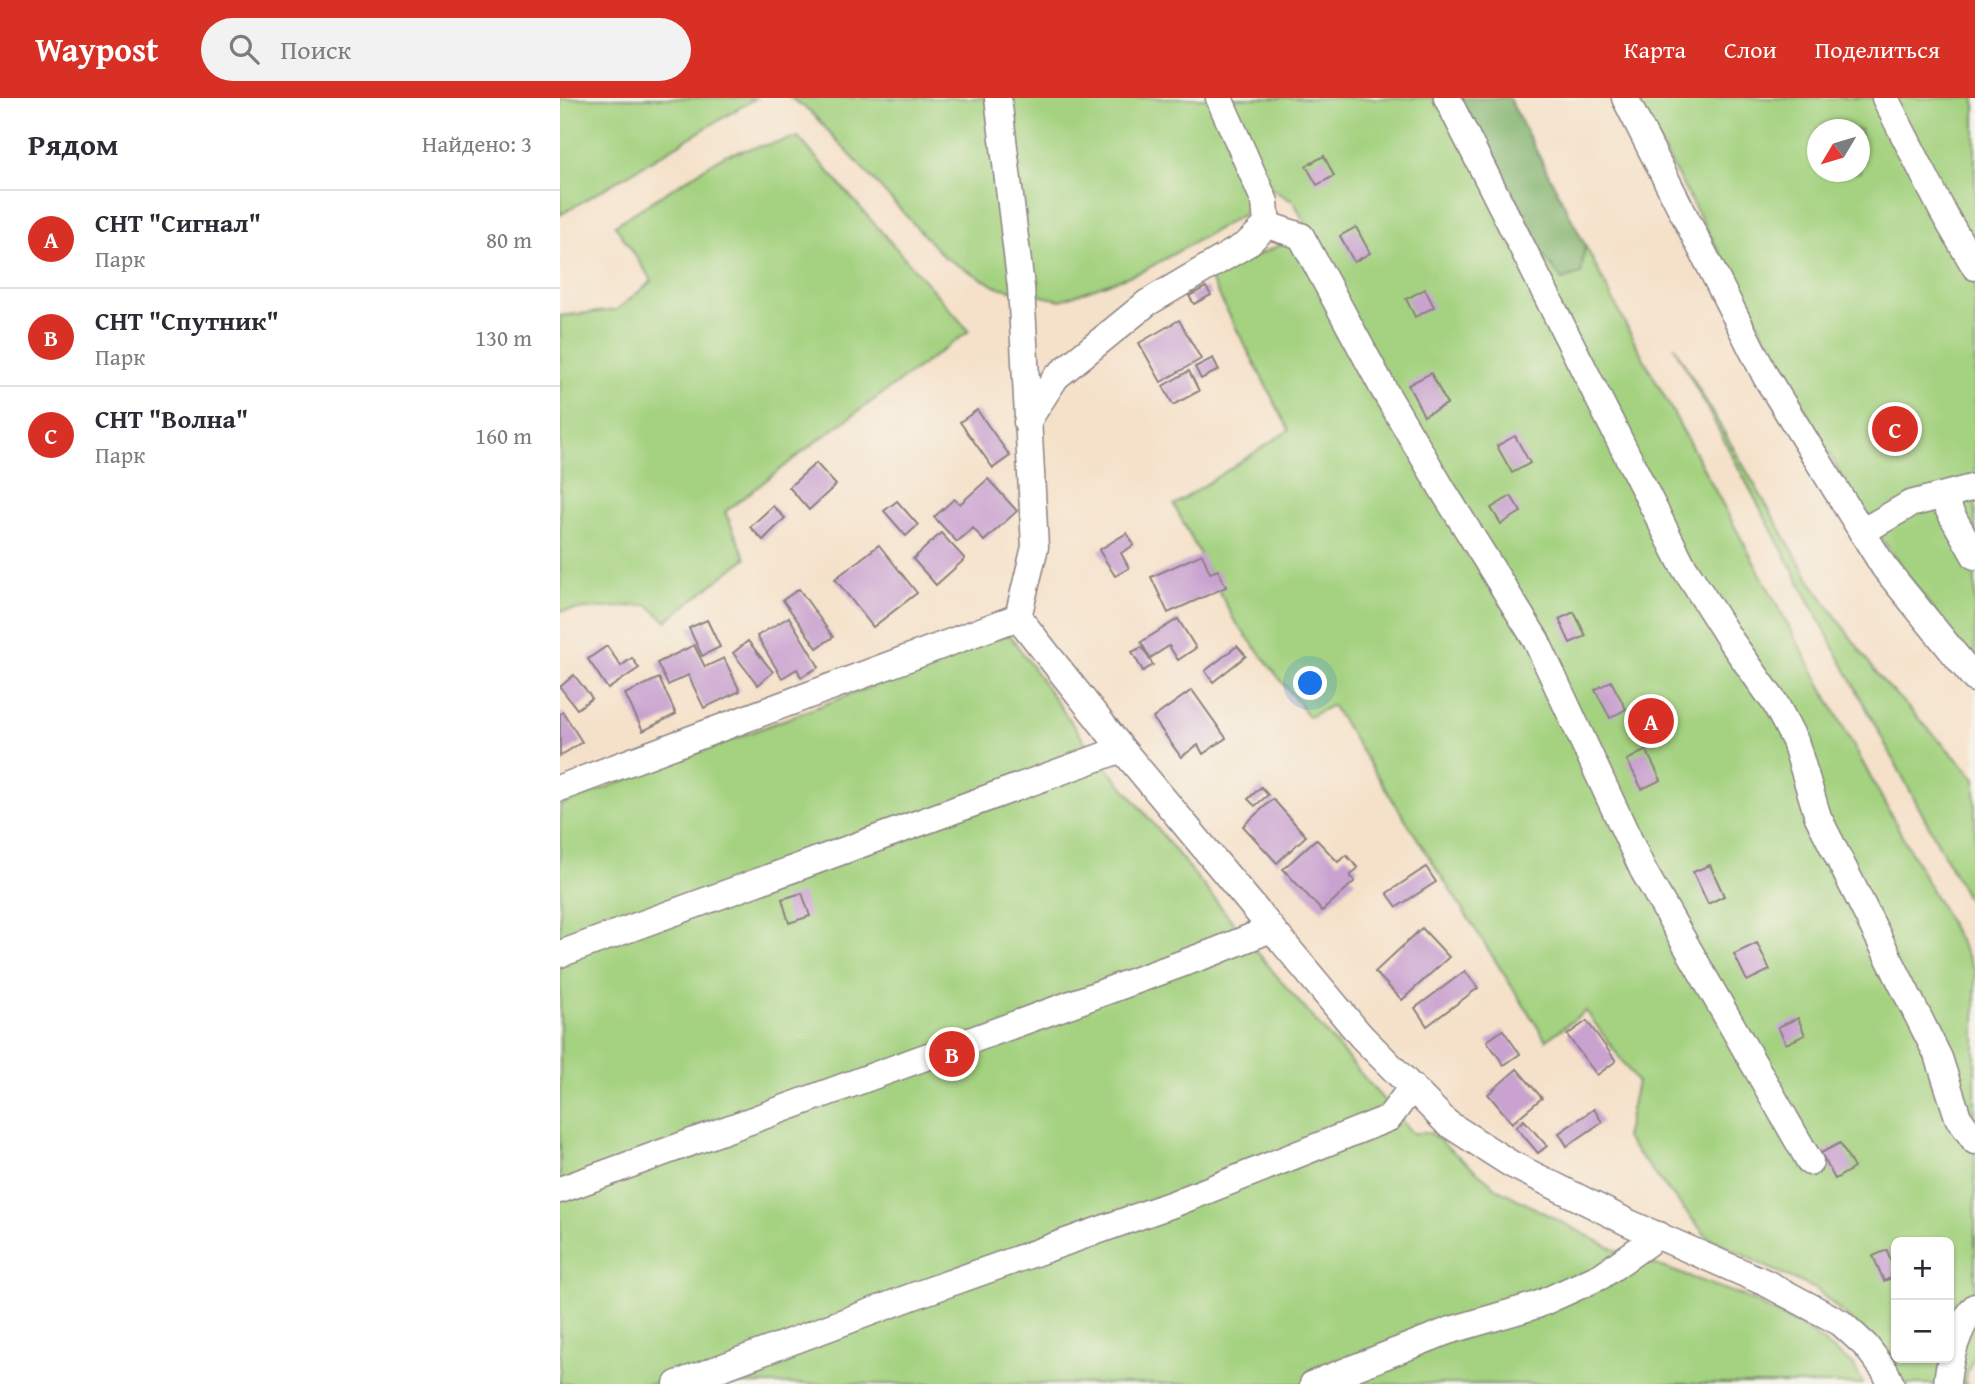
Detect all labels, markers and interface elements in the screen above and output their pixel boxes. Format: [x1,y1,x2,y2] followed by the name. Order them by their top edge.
[201,18,691,81] search box
[35,25,159,73] text: Waypost
[225,30,263,68] icon: search
[281,30,351,69] text: Поиск
[1624,32,1686,67] text: Карта
[1724,32,1777,67] text: Слои
[1815,32,1940,67] text: Поделиться
[1807,119,1870,182] north arrow
[28,122,119,166] text: Рядом
[422,127,532,160] text: Найдено: 3
[95,203,261,242] text: СНТ "Сигнал"
[44,223,58,256] text: A
[486,223,532,256] text: 80 m
[95,242,145,275] text: Парк
[95,301,279,340] text: СНТ "Спутник"
[44,321,58,354] text: B
[475,321,532,354] text: 130 m
[95,340,145,373] text: Парк
[95,399,248,438] text: СНТ "Волна"
[1872,403,1918,455] pin: C
[44,419,58,452] text: C
[475,419,532,452] text: 160 m
[95,438,145,471] text: Парк
[1293,666,1327,700] your location
[1628,695,1674,747] pin: A
[929,1028,975,1080] pin: B
[1891,1237,1954,1363] map controls
[1891,1237,1954,1300] button: +
[1891,1300,1954,1363] button: −

